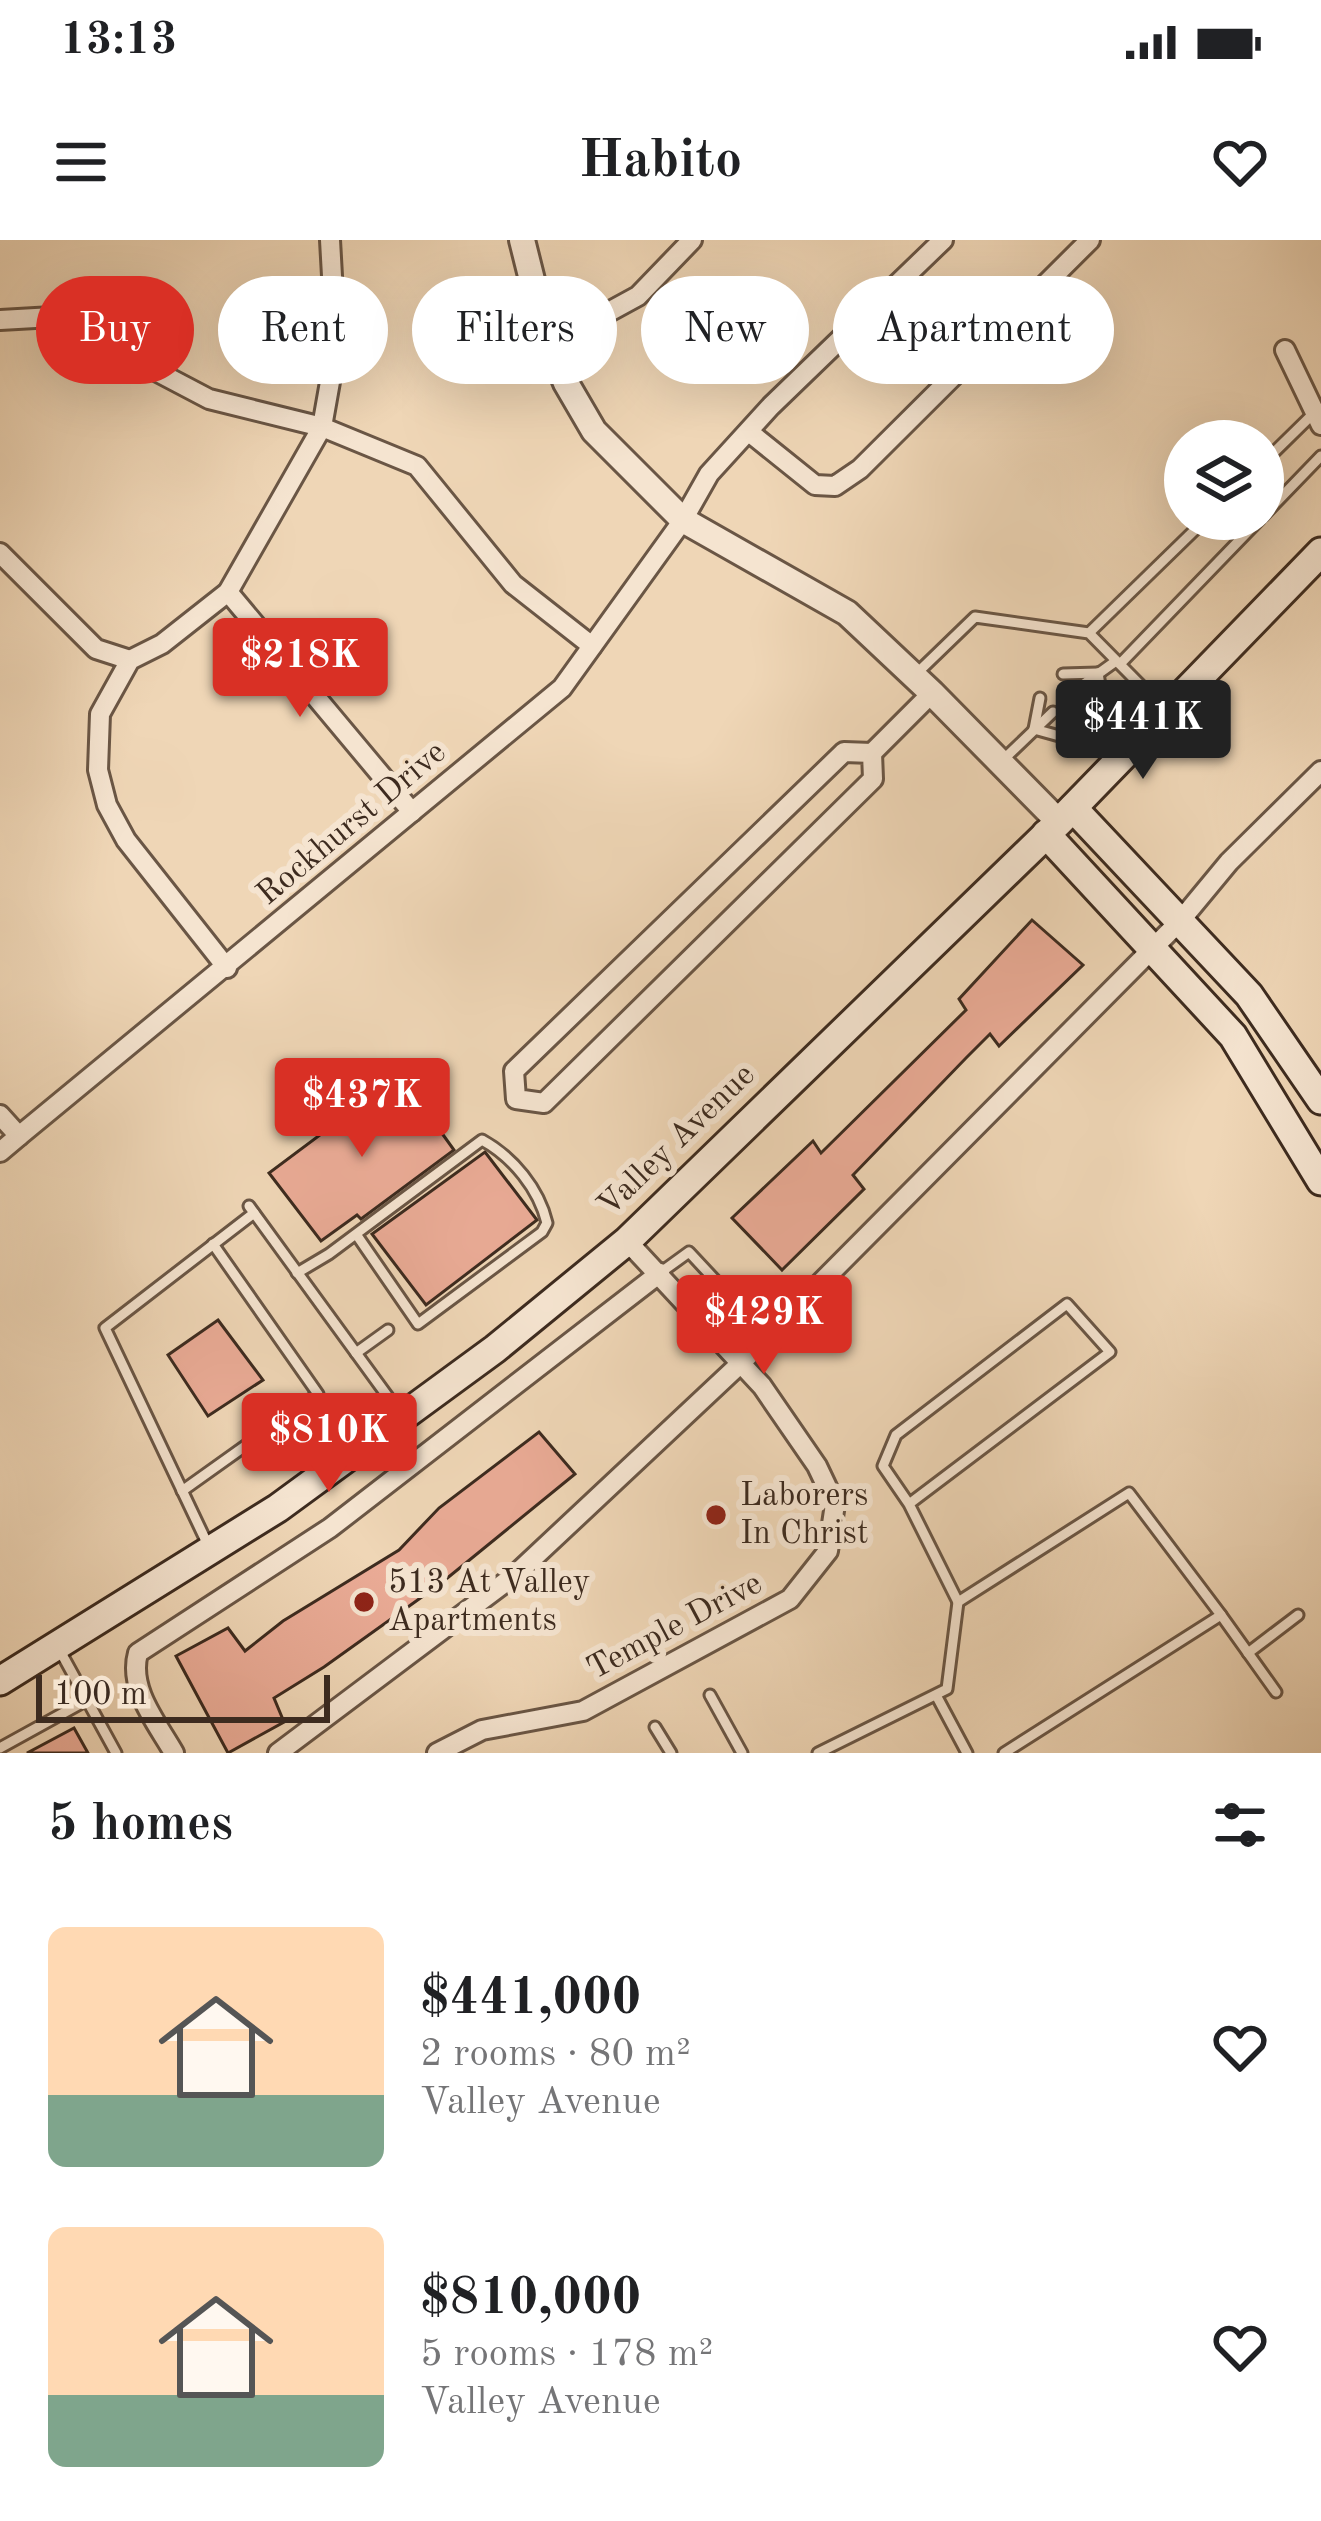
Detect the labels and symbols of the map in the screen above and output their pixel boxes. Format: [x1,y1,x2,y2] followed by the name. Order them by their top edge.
[216,618,384,720] pin: $218K
[1059,680,1227,782] pin: $441K
[251,736,453,912] street label: Rockhurst Drive
[278,1058,446,1160] pin: $437K
[592,1058,762,1224] street label: Valley Avenue
[680,1275,848,1377] pin: $429K
[245,1393,413,1495] pin: $810K
[740,1480,868,1551] place label: Laborers In Christ
[703,1502,729,1528] marker: Laborers In Christ
[388,1567,590,1638] place label: 513 At Valley Apartments
[582,1567,768,1687] street label: Temple Drive
[351,1589,377,1615] marker: 513 At Valley Apartments
[36,1669,330,1722] scale bar

